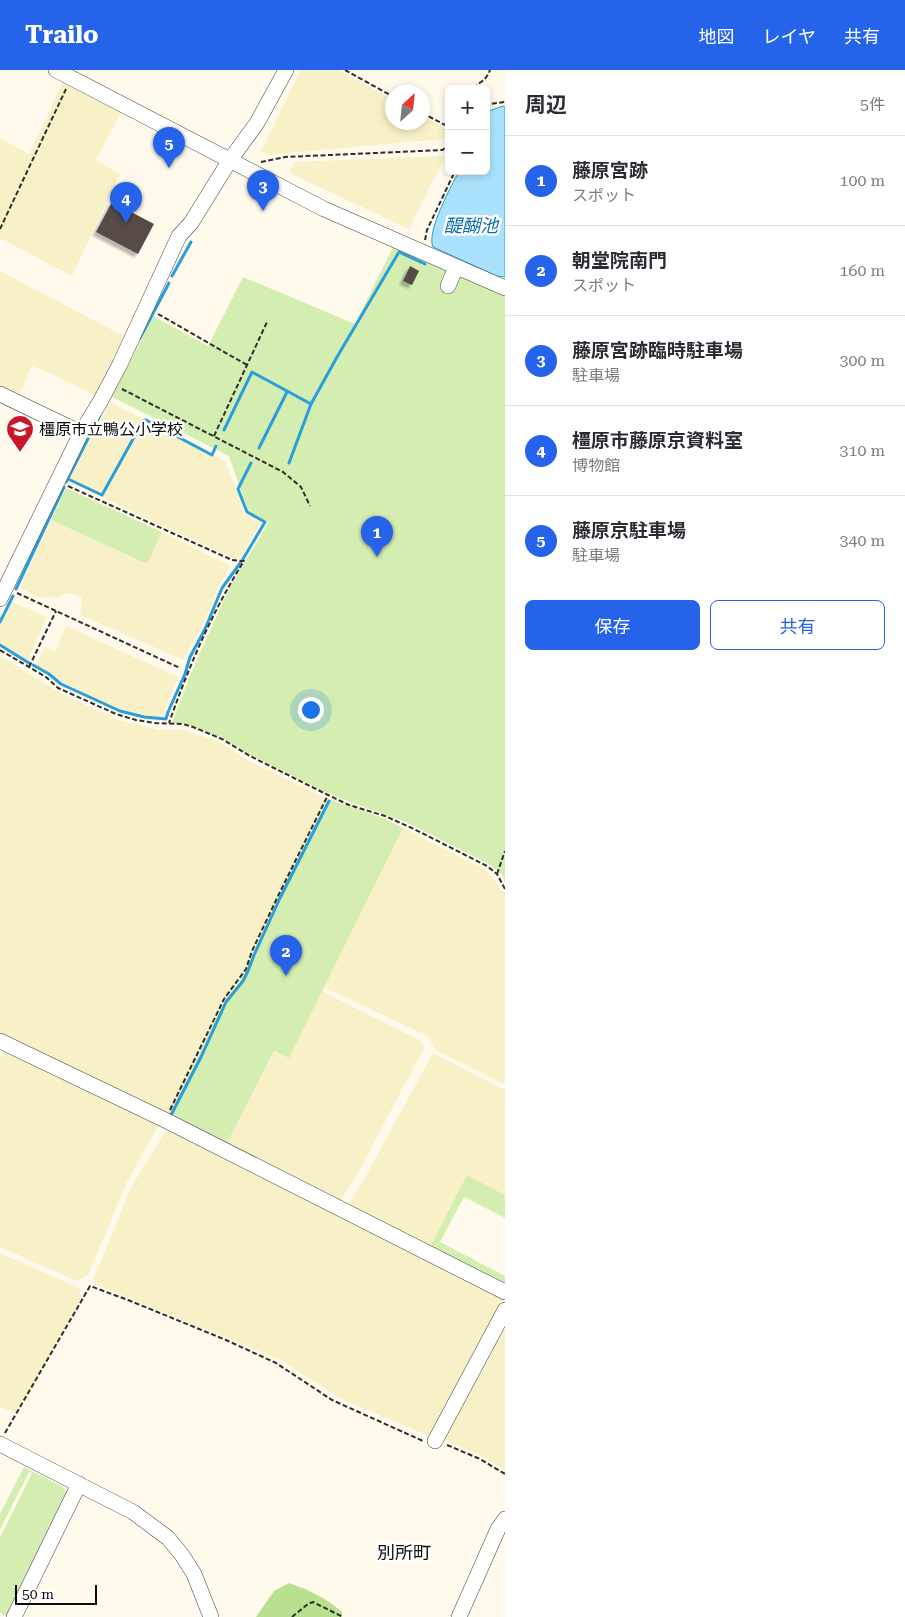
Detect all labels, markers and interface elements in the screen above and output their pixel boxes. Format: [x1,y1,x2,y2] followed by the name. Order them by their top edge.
[25,21,99,49] text: Trailo
[699,26,735,47] text: 地図
[763,26,816,47] text: レイヤ
[844,26,880,47] text: 共有
[385,85,430,130] north arrow
[445,85,490,175] map controls
[445,85,490,130] button: +
[525,93,567,117] text: 周辺
[860,95,885,114] text: 5件
[153,127,185,168] pin: 5
[445,130,490,175] button: −
[572,159,648,182] text: 藤原宮跡
[247,170,279,211] pin: 3
[537,171,545,190] text: 1
[839,171,885,190] text: 100 m
[110,182,142,223] pin: 4
[572,186,636,205] text: スポット
[444,215,500,236] water label: 醍醐池
[572,249,667,272] text: 朝堂院南門
[537,261,545,280] text: 2
[839,261,885,280] text: 160 m
[572,276,636,295] text: スポット
[572,339,743,362] text: 藤原宮跡臨時駐車場
[537,351,545,370] text: 3
[839,351,885,370] text: 300 m
[572,366,620,385] text: 駐車場
[5,414,35,453] school or university icon: 橿原市立鴨公小学校
[39,420,183,439] place label: 橿原市立鴨公小学校
[572,429,743,452] text: 橿原市藤原京資料室
[537,441,545,460] text: 4
[839,441,885,460] text: 310 m
[572,456,620,475] text: 博物館
[361,516,393,557] pin: 1
[572,519,686,542] text: 藤原京駐車場
[537,531,545,550] text: 5
[839,531,885,550] text: 340 m
[572,546,620,565] text: 駐車場
[525,600,700,650] button: 保存
[710,600,885,650] button: 共有
[298,697,324,723] your location
[270,935,302,976] pin: 2
[377,1542,431,1563] district label: 別所町
[15,1582,98,1605] scale bar
[22,1586,54,1602] text: 50 m

